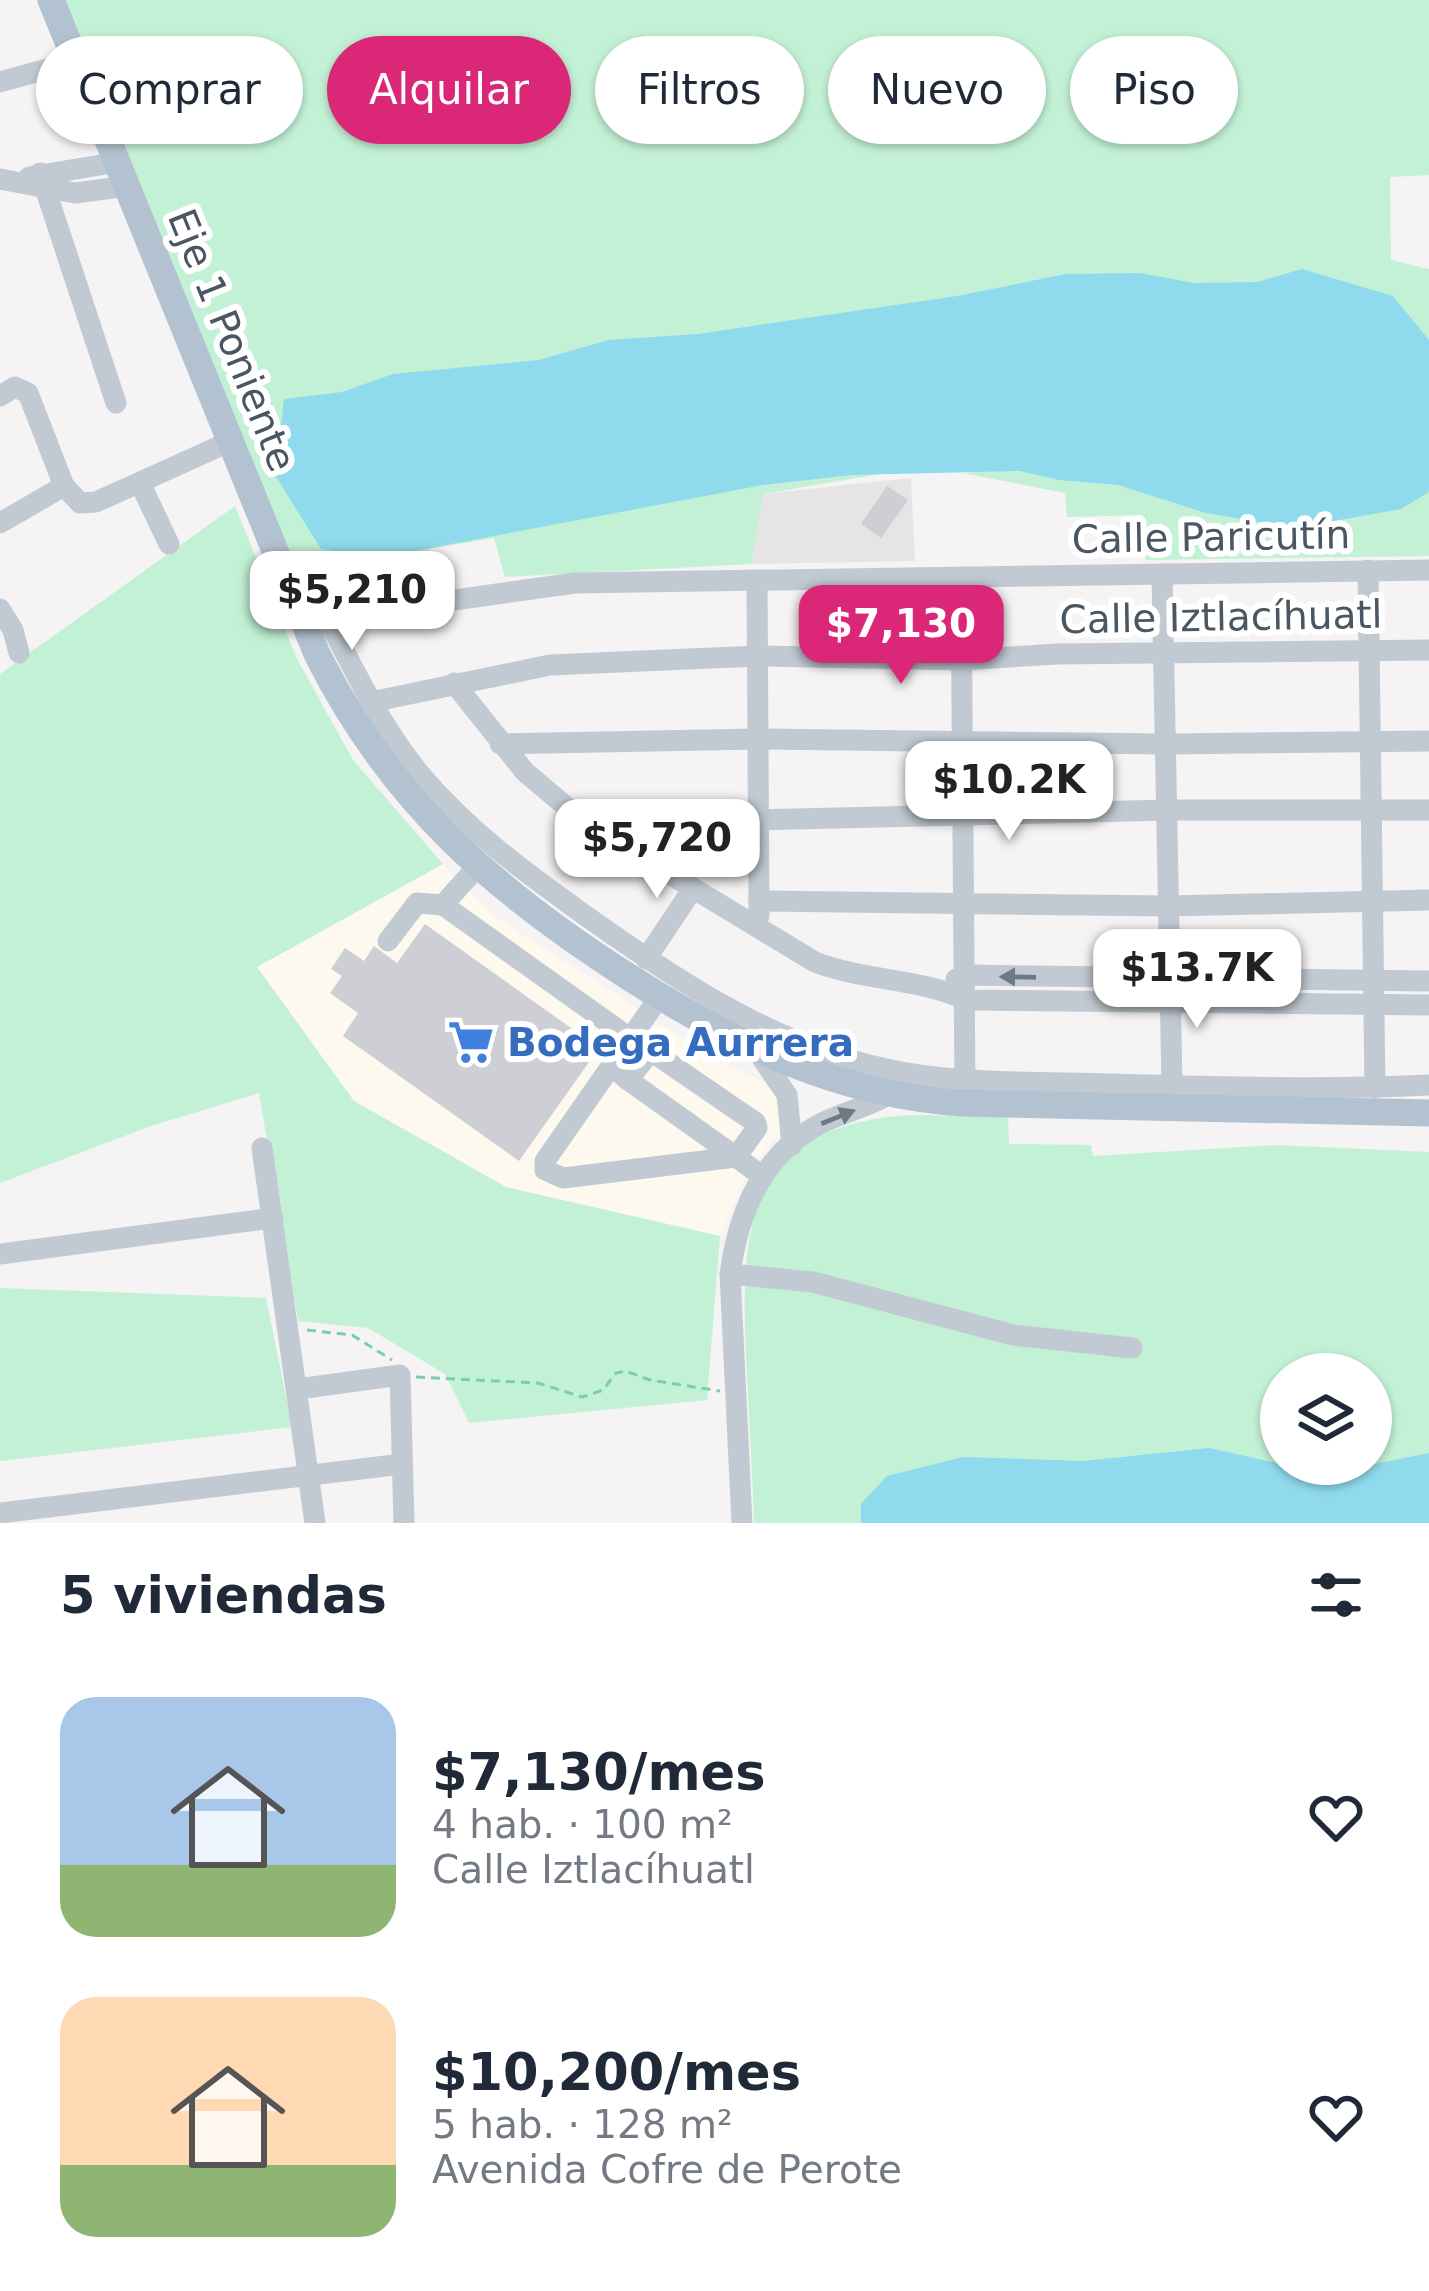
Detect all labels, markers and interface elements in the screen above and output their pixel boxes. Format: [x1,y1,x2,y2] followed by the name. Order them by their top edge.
[36,36,303,144] chip: Comprar
[327,36,571,144] chip: Alquilar
[595,36,804,144] chip: Filtros
[828,36,1046,144] chip: Nuevo
[1070,36,1238,144] chip: Piso
[159,202,305,478] street label: Eje 1 Poniente
[1071,512,1351,562] street label: Calle Paricutín
[254,551,450,653] pin: $5,210
[277,567,427,612] text: $5,210
[803,585,999,687] pin: $7,130
[1059,592,1383,642] street label: Calle Iztlacíhuatl
[826,601,976,646] text: $7,130
[911,741,1107,843] pin: $10.2K
[932,757,1086,802] text: $10.2K
[559,799,755,901] pin: $5,720
[582,815,732,860] text: $5,720
[1099,929,1295,1031] pin: $13.7K
[1120,945,1274,990] text: $13.7K
[998,968,1036,987] one-way arrow
[446,1017,496,1067] supermarket icon: Bodega Aurrera
[507,1020,854,1065] place label: Bodega Aurrera
[821,1107,857,1126] one-way arrow
[1260,1353,1392,1485] map controls
[1260,1353,1392,1485] button: layers
[1303,1562,1369,1628] icon: filters
[60,1566,387,1625] text: 5 viviendas
[432,1743,766,1802] text: $7,130/mes
[156,1745,300,1889] icon: home
[1303,1784,1369,1850] icon: heart
[432,1802,733,1847] text: 4 hab. · 100 m²
[432,1847,755,1892] text: Calle Iztlacíhuatl
[432,2043,801,2102] text: $10,200/mes
[156,2045,300,2189] icon: home
[1303,2084,1369,2150] icon: heart
[432,2102,733,2147] text: 5 hab. · 128 m²
[432,2147,902,2192] text: Avenida Cofre de Perote

